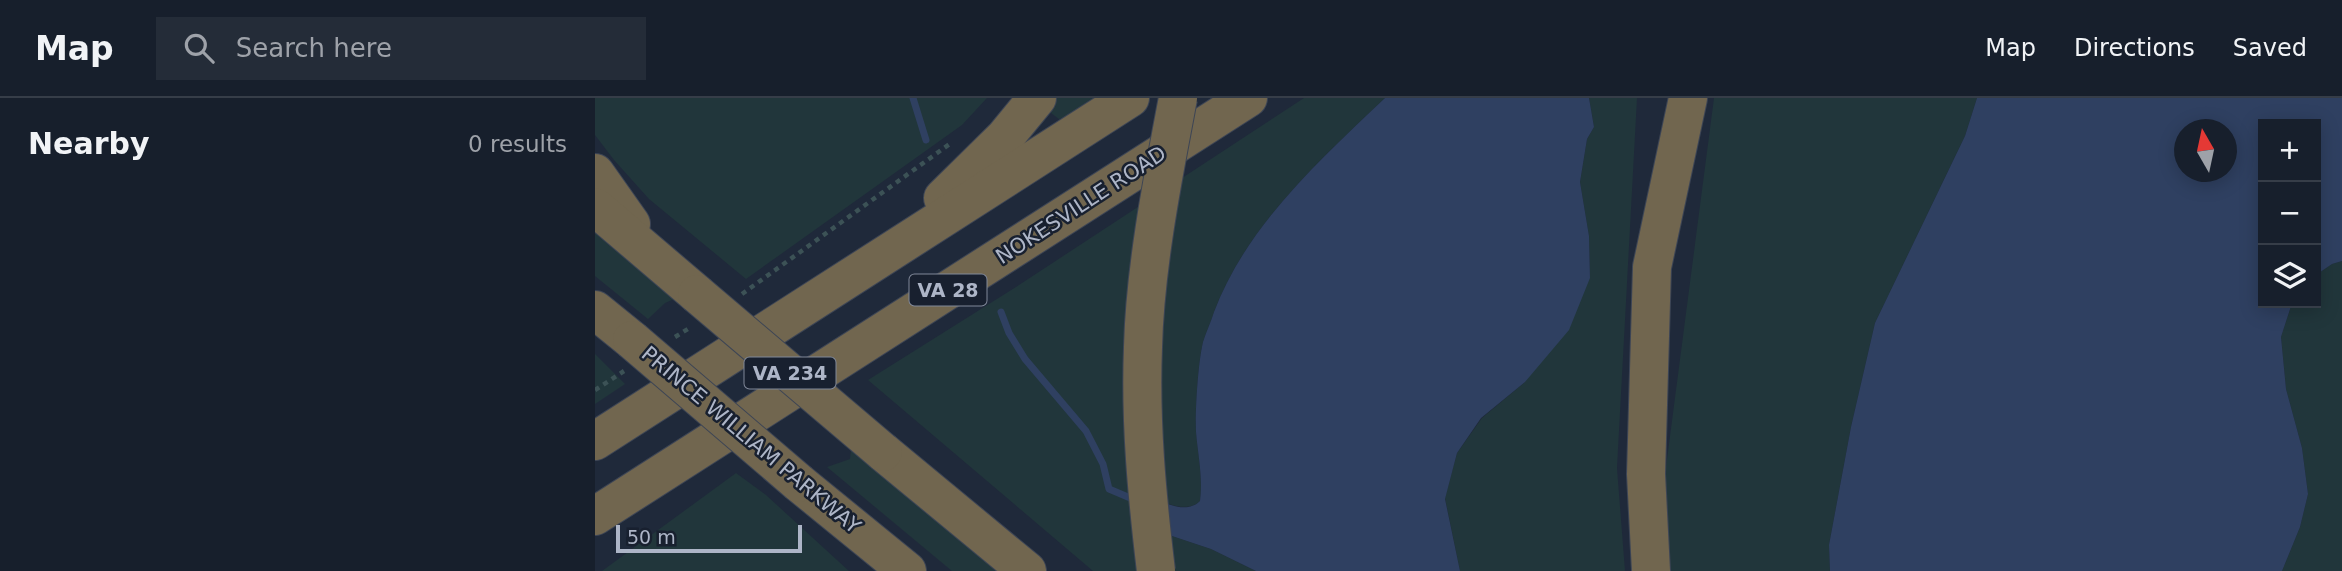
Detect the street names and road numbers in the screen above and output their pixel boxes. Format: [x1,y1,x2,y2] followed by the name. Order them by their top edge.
[992,141,1170,269] street label: NOKESVILLE ROAD
[909,274,987,306] road number: VA 28
[637,341,865,539] street label: PRINCE WILLIAM PARKWAY
[745,358,836,388] road number: VA 234

